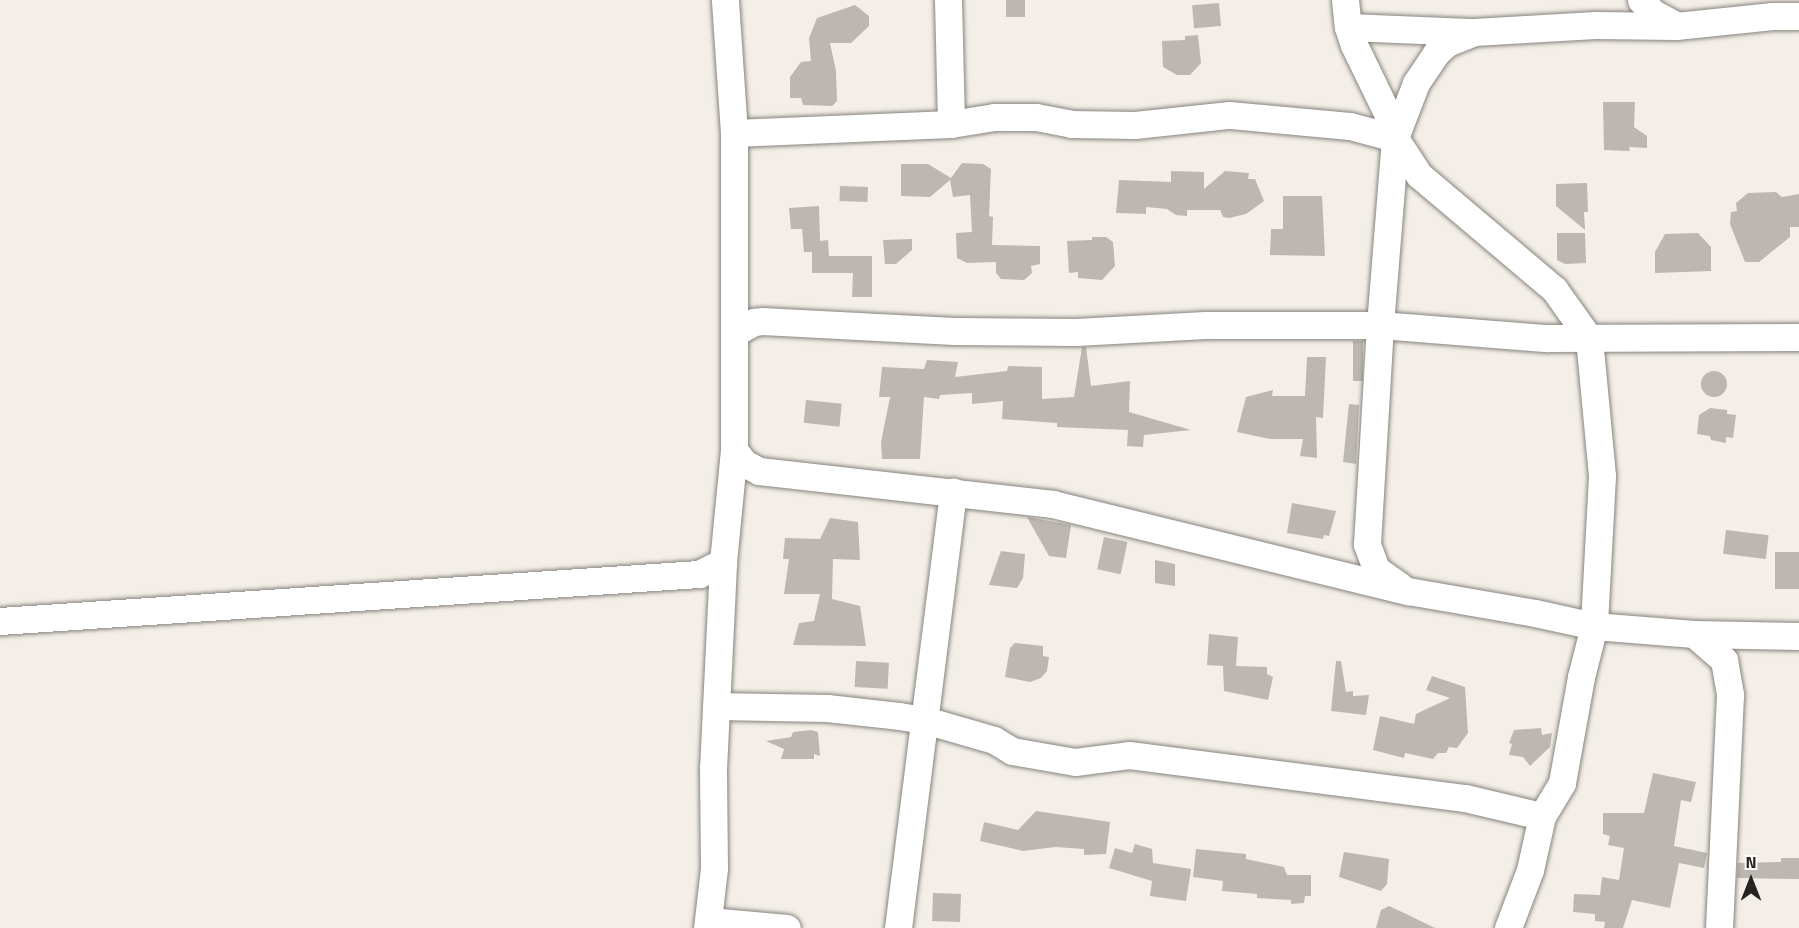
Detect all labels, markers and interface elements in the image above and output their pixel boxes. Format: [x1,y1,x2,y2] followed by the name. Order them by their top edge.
[1721,850,1781,910] north arrow
[1745,850,1757,874] text: N

